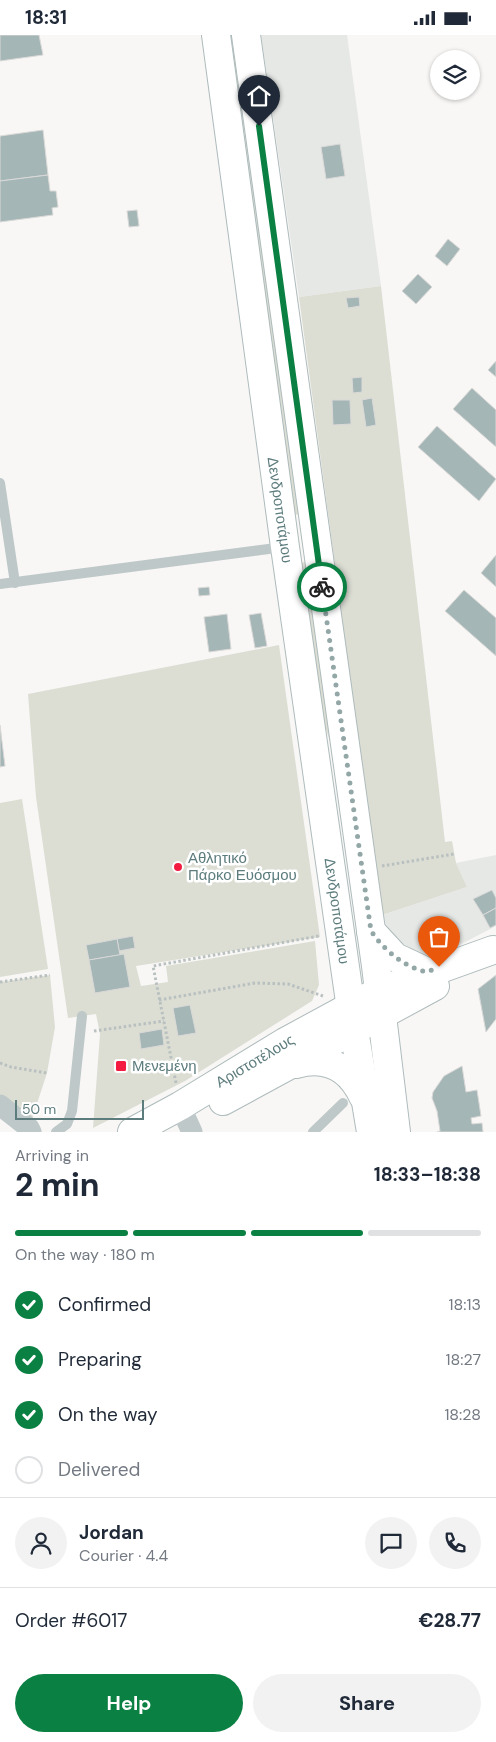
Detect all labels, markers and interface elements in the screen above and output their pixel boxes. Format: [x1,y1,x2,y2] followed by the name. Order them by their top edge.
[25,5,67,30] text: 18:31
[430,50,480,100] map controls
[430,50,480,100] button: layers
[238,75,280,126] pin
[245,82,273,110] icon: home
[263,456,297,564] street label: Δενδροποτάμου
[297,562,347,612] courier
[308,573,336,601] icon: bike
[188,848,297,885] place label: Αθλητικό Πάρκο Ευόσμου
[320,857,354,965] street label: Δενδροποτάμου
[172,861,184,873] marker: Αθλητικό Πάρκο Ευόσμου
[418,916,460,967] pin
[425,923,453,951] icon: bag
[212,1030,298,1092] street label: Αριστοτέλους
[132,1056,197,1076] place label: Μενεμένη
[114,1059,128,1073] marker: Μενεμένη
[15,1097,144,1120] scale bar
[22,1100,56,1118] text: 50 m
[15,1145,89,1166] text: Arriving in
[374,1162,481,1187] text: 18:33–18:38
[15,1164,100,1206] text: 2 min
[15,1244,155,1265] text: On the way · 180 m
[15,1291,43,1319] icon: check
[58,1292,151,1317] text: Confirmed
[449,1294,481,1315] text: 18:13
[15,1346,43,1374] icon: check
[58,1347,142,1372] text: Preparing
[446,1349,481,1370] text: 18:27
[15,1401,43,1429] icon: check
[58,1402,158,1427] text: On the way
[444,1404,481,1425] text: 18:28
[58,1457,140,1482] text: Delivered
[15,1517,67,1569] button: person
[365,1517,417,1569] button: chat
[429,1517,481,1569] button: phone
[79,1520,144,1545] text: Jordan
[79,1545,168,1566] text: Courier · 4.4
[15,1608,127,1633] text: Order #6017
[419,1608,481,1633] text: €28.77
[15,1674,243,1732] button: Help
[253,1674,481,1732] button: Share

